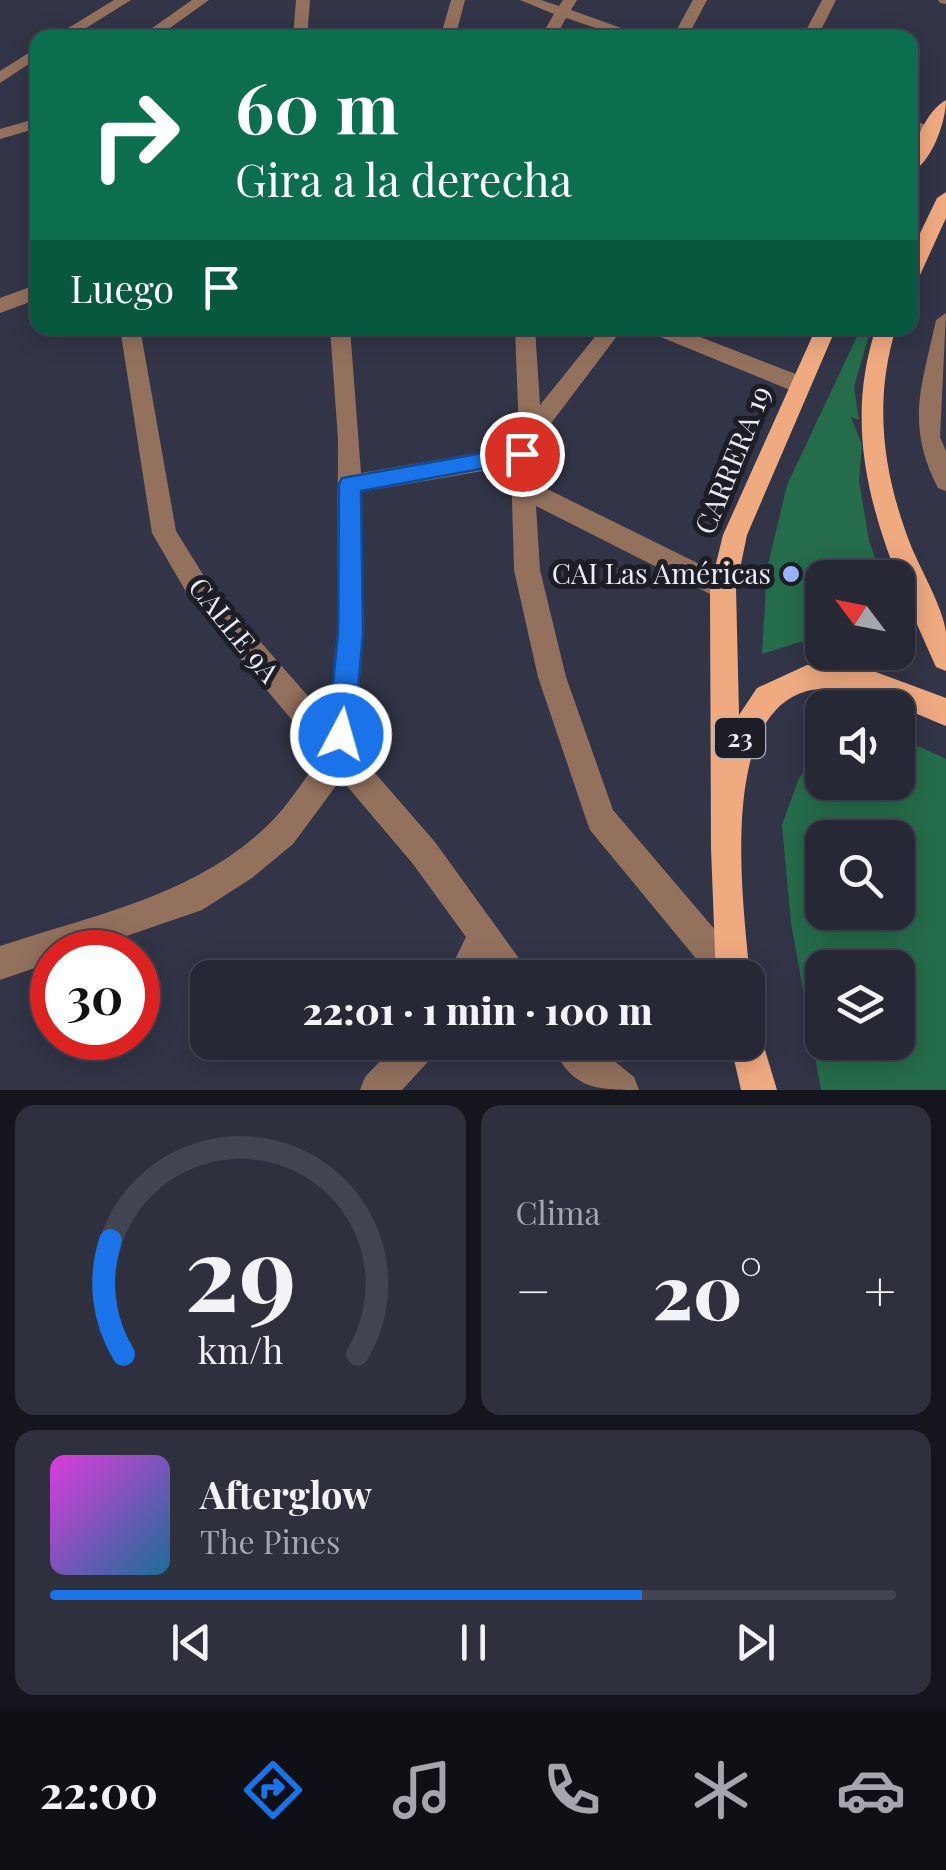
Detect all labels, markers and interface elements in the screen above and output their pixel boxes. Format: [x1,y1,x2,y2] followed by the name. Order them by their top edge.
[235,58,399,152] text: 60 m
[70,70,200,200] icon: right
[235,148,572,208] text: Gira a la derecha
[194,260,249,315] icon: arrive
[70,262,174,313] text: Luego
[685,380,778,539] street label: CARRERA 19
[480,412,565,497] pin
[495,427,550,482] icon: arrive
[552,554,771,591] place label: CAI Las Américas
[805,560,915,670] north arrow
[805,560,915,1060] map controls
[780,563,802,585] marker: CAI Las Américas
[181,569,289,690] street label: CALLE 9A
[289,683,393,787] position arrow
[805,690,915,800] button: sound
[715,718,765,758] road number: 23
[805,820,915,930] button: search
[30,930,160,1060] speed limit sign: 30
[805,950,915,1060] button: layers
[302,984,653,1035] text: 22:01 · 1 min · 100 m
[516,1190,600,1233] text: Clima
[184,1199,296,1338] text: 29
[653,1239,762,1339] text: 20°
[516,1252,551,1326] text: −
[864,1252,896,1326] text: +
[197,1325,283,1373] text: km/h
[200,1468,372,1519] text: Afterglow
[200,1519,340,1562] text: The Pines
[164,1615,219,1670] icon: previous
[446,1615,501,1670] icon: pause
[728,1615,783,1670] icon: next
[238,1755,308,1825] icon: directions
[387,1755,457,1825] icon: music
[537,1755,607,1825] icon: phone
[686,1755,756,1825] icon: climate
[836,1755,906,1825] icon: car
[40,1760,158,1820] text: 22:00

